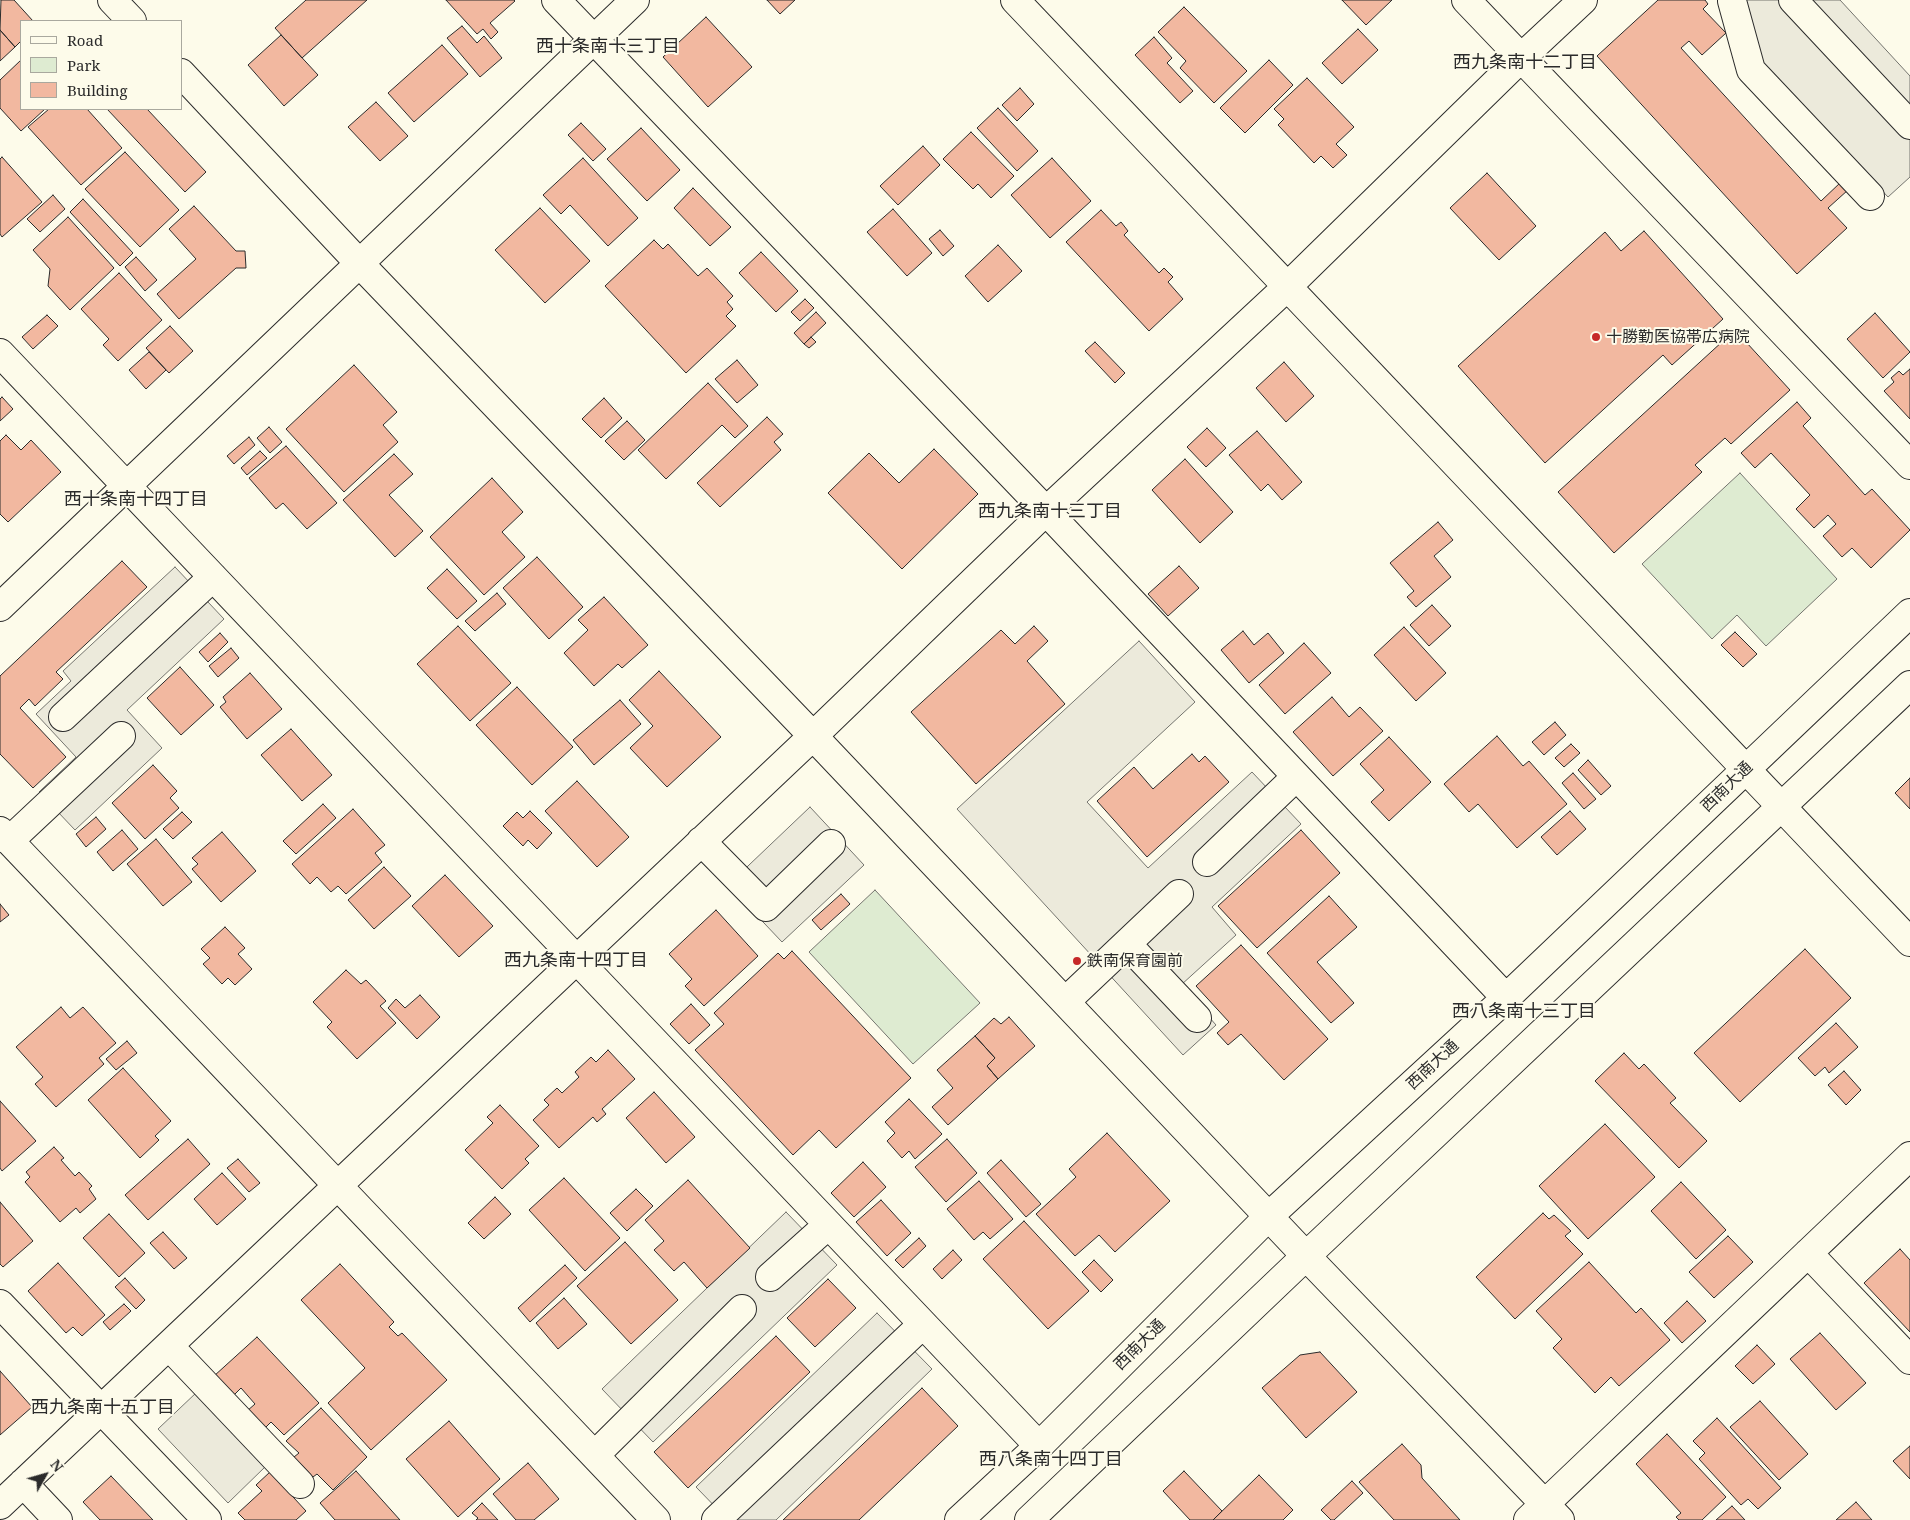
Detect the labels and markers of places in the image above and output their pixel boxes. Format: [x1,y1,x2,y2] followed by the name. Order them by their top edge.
[1606,327,1750,347] place label: 十勝勤医協帯広病院
[1590,331,1602,343] marker: 十勝勤医協帯広病院
[1087,951,1183,971] place label: 鉄南保育園前
[1071,955,1083,967] marker: 鉄南保育園前

